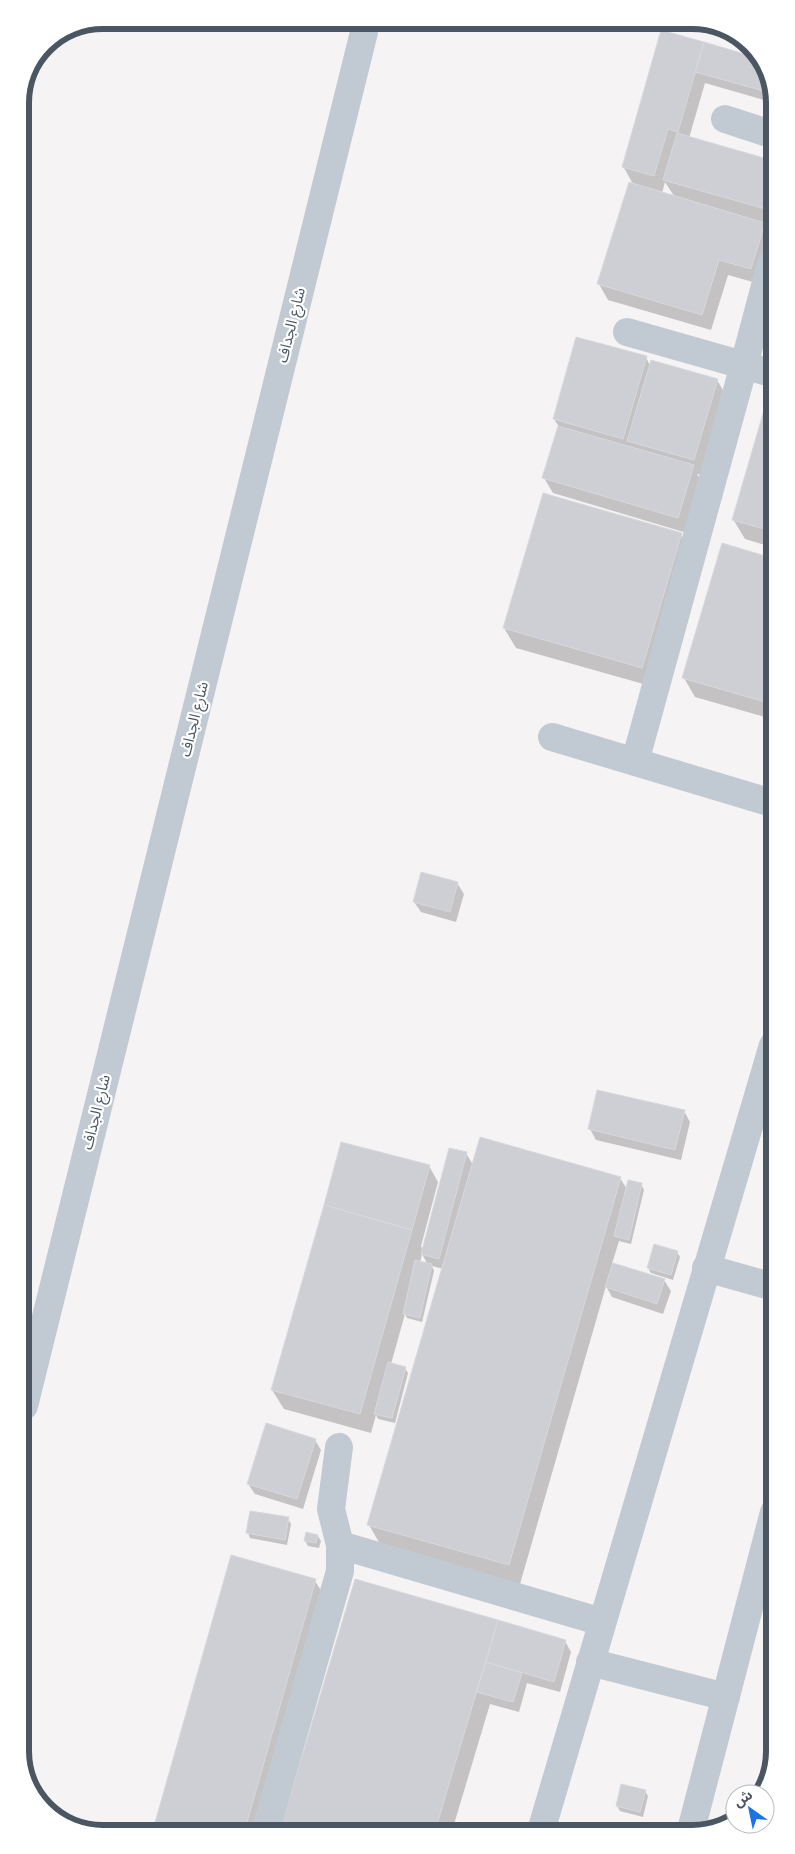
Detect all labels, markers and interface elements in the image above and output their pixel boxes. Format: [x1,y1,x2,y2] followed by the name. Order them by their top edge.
[273,285,312,365] street label: شارع الجداف
[176,679,215,759] street label: شارع الجداف
[78,1072,117,1152] street label: شارع الجداف
[725,1784,775,1834] north arrow
[731,1786,755,1810] text: ش

